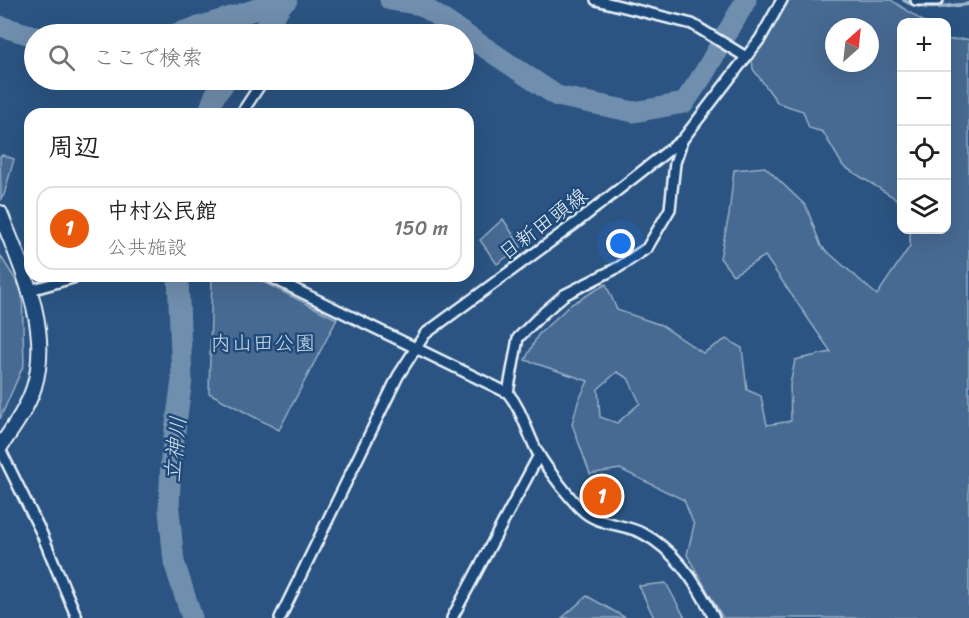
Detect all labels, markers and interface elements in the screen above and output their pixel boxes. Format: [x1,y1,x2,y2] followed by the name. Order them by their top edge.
[825,18,879,72] north arrow
[897,18,951,234] map controls
[897,18,951,72] button: +
[24,24,474,90] search box
[93,38,203,77] text: ここで検索
[45,41,78,74] icon: search
[897,72,951,126] button: −
[48,124,100,170] text: 周辺
[897,126,951,180] button: locate
[490,177,596,271] street label: 日新田頭線
[897,180,951,234] button: layers
[107,191,217,230] text: 中村公民館
[65,211,74,246] text: 1
[394,211,448,246] text: 150 m
[606,229,635,258] your location
[107,230,187,265] text: 公共施設
[211,324,316,362] park label: 内山田公園
[152,414,198,484] water label: 立神川
[582,474,622,518] pin: 1

